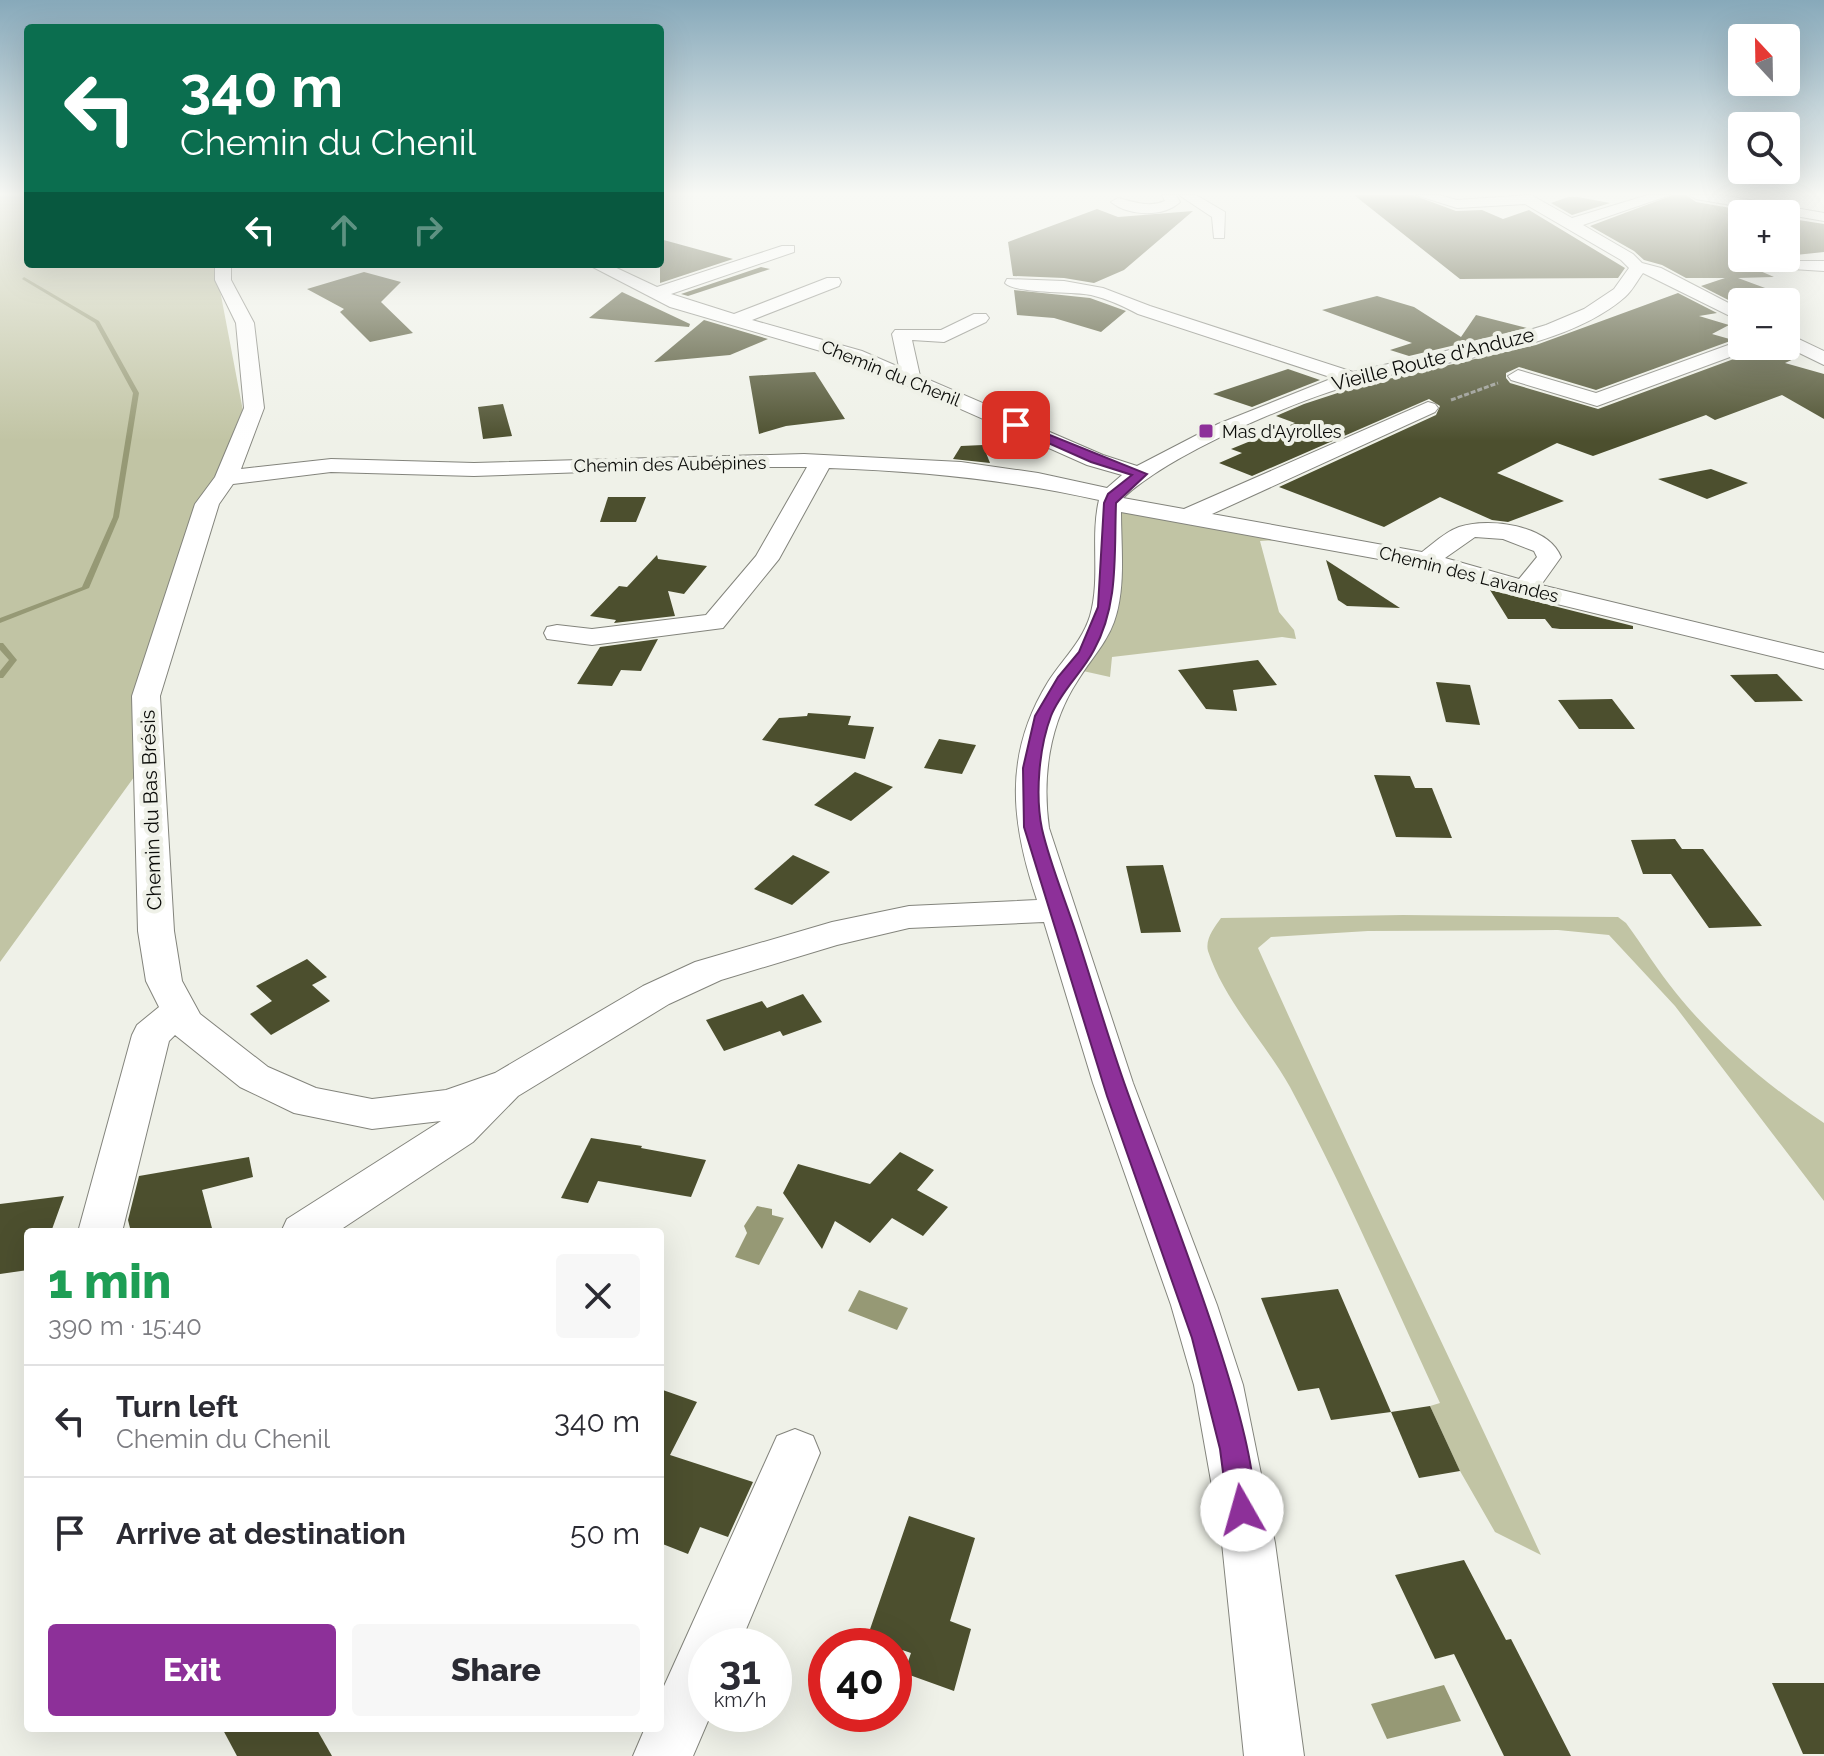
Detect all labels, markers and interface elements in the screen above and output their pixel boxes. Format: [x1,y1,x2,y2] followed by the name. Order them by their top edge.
[1728,24,1800,96] north arrow
[1728,24,1800,360] map controls
[180,54,343,120] text: 340 m
[48,56,152,160] icon: left
[1728,112,1800,184] button: search
[180,121,476,163] text: Chemin du Chenil
[1728,200,1800,272] button: +
[238,208,282,252] icon: left
[322,208,366,252] icon: ahead
[406,208,450,252] icon: right
[1728,288,1800,360] button: −
[1329,322,1537,396] street label: Vieille Route d'Anduze
[818,336,964,411] street label: Chemin du Chenil
[982,391,1050,459] pin
[994,403,1038,447] icon: arrive
[1222,421,1342,442] place label: Mas d'Ayrolles
[1197,422,1215,440] marker: Mas d'Ayrolles
[574,452,767,476] street label: Chemin des Aubépines
[1377,542,1561,607] street label: Chemin des Lavandes
[136,709,166,911] street label: Chemin du Bas Brésis
[48,1253,171,1309] text: 1 min
[556,1254,640,1338] button: close
[48,1311,202,1341] text: 390 m · 15:40
[116,1389,238,1424] text: Turn left
[48,1399,92,1443] icon: left
[554,1404,640,1439] text: 340 m
[116,1424,330,1454] text: Chemin du Chenil
[1200,1468,1284,1552] position arrow
[48,1511,92,1555] icon: arrive
[116,1516,406,1551] text: Arrive at destination
[570,1516,640,1551] text: 50 m
[48,1624,336,1716] button: Exit
[352,1624,640,1716] button: Share
[808,1628,912,1732] speed limit sign: 40
[719,1646,761,1693] text: 31
[714,1688,766,1712] text: km/h

